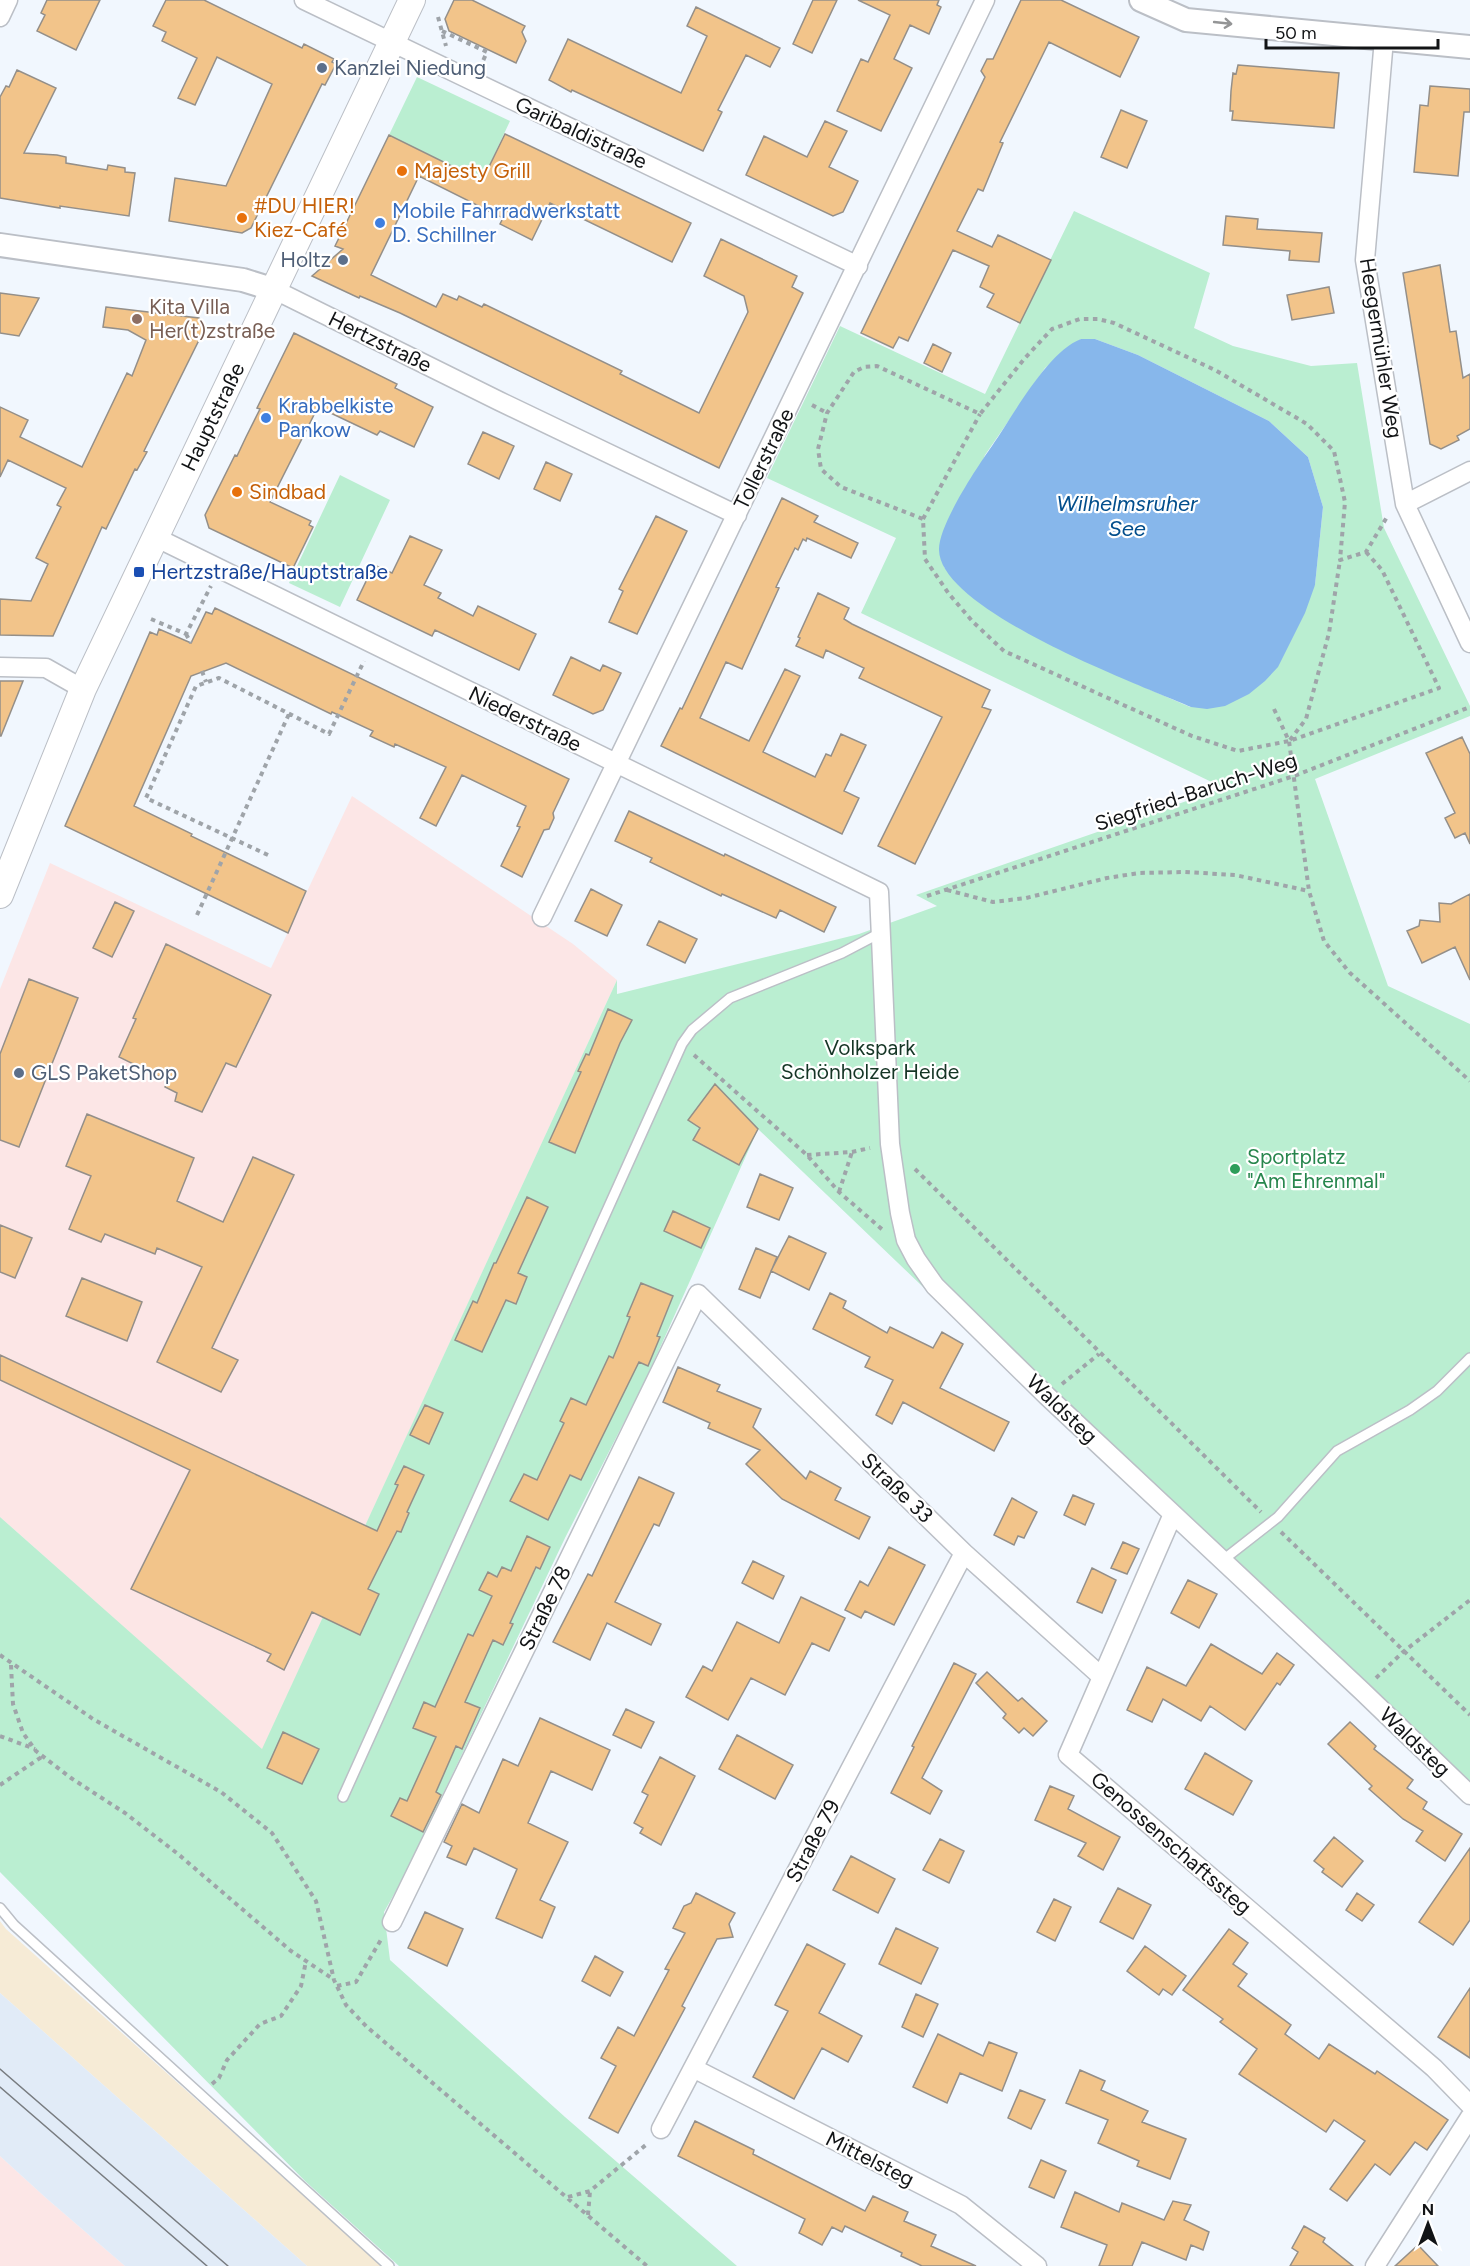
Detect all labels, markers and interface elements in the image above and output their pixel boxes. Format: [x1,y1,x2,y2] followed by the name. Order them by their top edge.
[1266,12,1438,50] scale bar
[1213,18,1233,29] one-way arrow
[1275,22,1317,44] text: 50 m
[334,55,486,80] place label: Kanzlei Niedung
[315,61,329,75] marker: Kanzlei Niedung
[511,91,651,174] street label: Garibaldistraße
[414,158,531,183] place label: Majesty Grill
[395,164,409,178] marker: Majesty Grill
[254,193,355,242] place label: #DU HIER! Kiez-Café
[392,198,621,247] place label: Mobile Fahrradwerkstatt D. Schillner
[235,211,249,225] marker: #DU HIER! Kiez-Café
[373,216,387,230] marker: Mobile Fahrradwerkstatt D. Schillner
[280,247,331,272] place label: Holtz
[336,253,350,267] marker: Holtz
[1355,256,1408,440] street label: Heegermühler Weg
[149,294,275,343] place label: Kita Villa Her(t)zstraße
[325,306,436,377] street label: Hertzstraße
[130,312,144,326] marker: Kita Villa Her(t)zstraße
[176,359,250,475] street label: Hauptstraße
[278,393,393,442] place label: Krabbelkiste Pankow
[728,404,799,513] street label: Tollerstraße
[259,411,273,425] marker: Krabbelkiste Pankow
[249,479,326,504] place label: Sindbad
[230,485,244,499] marker: Sindbad
[1057,490,1199,542] water label: Wilhelmsruher See
[151,559,388,584] place label: Hertzstraße/Hauptstraße
[132,565,146,579] marker: Hertzstraße/Hauptstraße
[465,681,586,757] street label: Niederstraße
[1092,747,1300,836] street label: Siegfried-Baruch-Weg
[781,1035,959,1084] park label: Volkspark Schönholzer Heide
[31,1060,177,1085] place label: GLS PaketShop
[12,1066,26,1080] marker: GLS PaketShop
[1247,1144,1385,1193] place label: Sportplatz "Am Ehrenmal"
[1228,1162,1242,1176] marker: Sportplatz "Am Ehrenmal"
[1022,1369,1103,1448] street label: Waldsteg
[856,1447,938,1528] street label: Straße 33
[513,1561,576,1654] street label: Straße 78
[1375,1702,1456,1781] street label: Waldsteg
[1086,1766,1257,1919] street label: Genossenschaftssteg
[780,1795,845,1887] street label: Straße 79
[822,2126,919,2191] street label: Mittelsteg
[1398,2194,1458,2254] north arrow
[1422,2200,1434,2219] text: N

